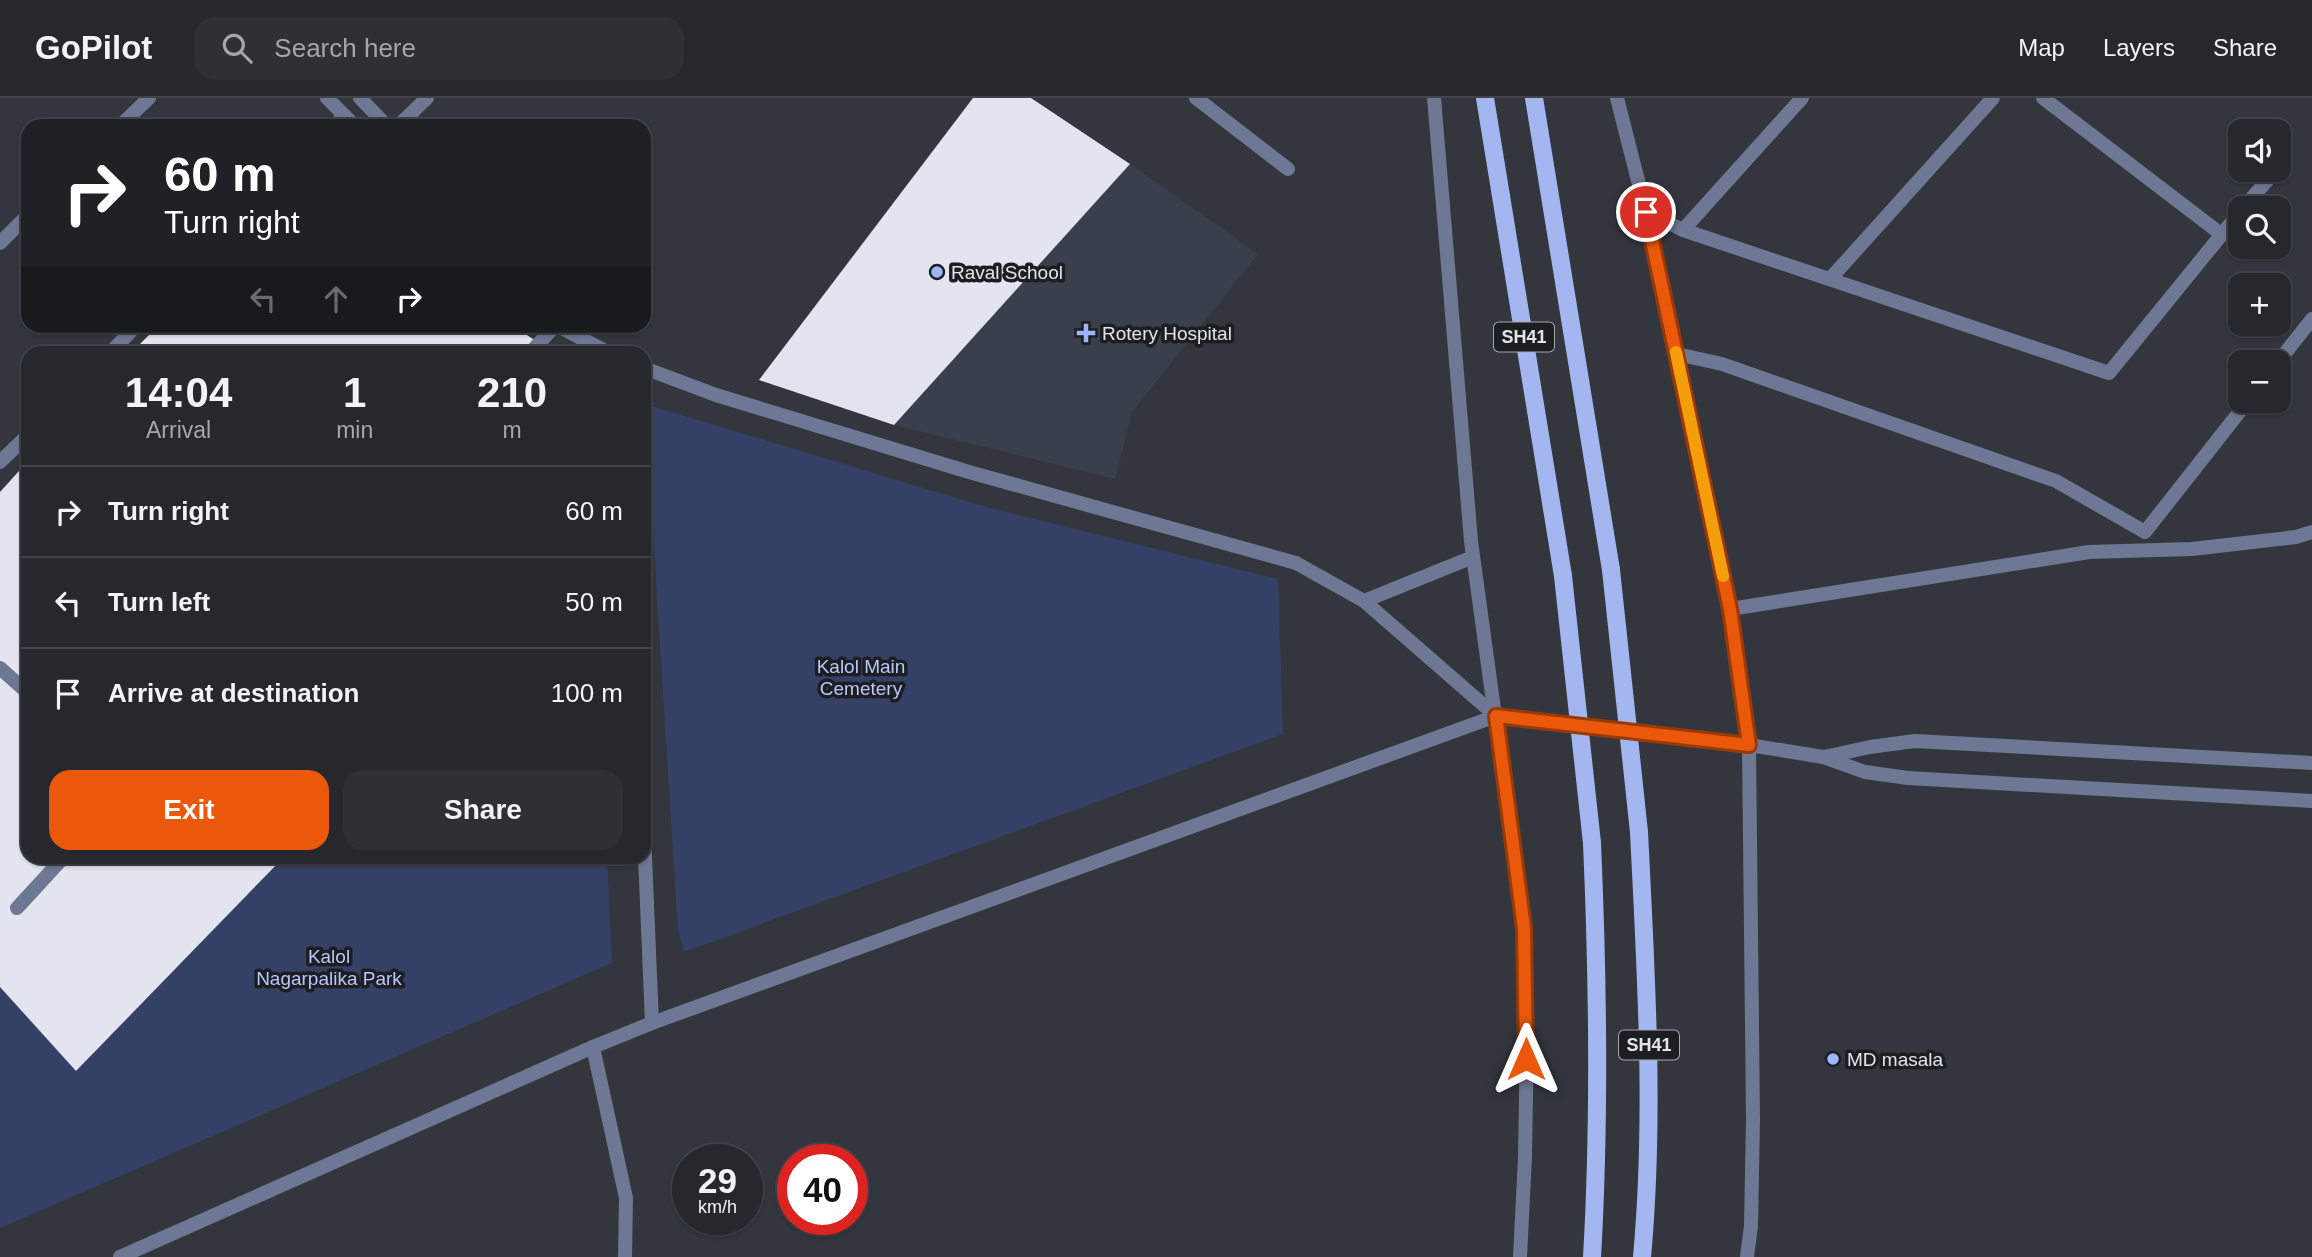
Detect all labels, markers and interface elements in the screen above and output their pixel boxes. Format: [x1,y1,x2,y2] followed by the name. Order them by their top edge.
[194,17,684,80] search box
[35,29,152,66] text: GoPilot
[218,29,256,67] icon: search
[274,33,416,63] text: Search here
[2018,34,2065,61] text: Map
[2103,34,2175,61] text: Layers
[2213,34,2277,61] text: Share
[2228,119,2291,413] map controls
[2228,119,2291,182] button: sound
[49,147,140,238] icon: right
[164,147,276,201] text: 60 m
[1616,182,1676,242] pin
[1627,193,1665,231] icon: arrive
[2228,196,2291,259] button: search
[164,204,300,240] text: Turn right
[951,262,1063,283] place label: Raval School
[929,264,945,280] marker: Raval School
[2228,273,2291,336] button: +
[244,280,282,318] icon: left
[317,280,355,318] icon: ahead
[390,280,428,318] icon: right
[1076,323,1096,343] marker: Rotery Hospital
[1102,323,1232,344] place label: Rotery Hospital
[1494,323,1554,352] road number: SH41
[2228,350,2291,413] button: −
[125,369,232,416] text: 14:04
[343,369,366,416] text: 1
[477,369,547,416] text: 210
[146,417,211,443] text: Arrival
[336,417,373,443] text: min
[503,417,522,443] text: m
[49,493,87,531] icon: right
[108,496,229,526] text: Turn right
[565,496,623,526] text: 60 m
[49,584,87,622] icon: left
[108,587,210,617] text: Turn left
[565,587,623,617] text: 50 m
[817,656,905,699] park label: Kalol Main Cemetery
[49,675,87,713] icon: arrive
[108,678,359,708] text: Arrive at destination
[551,678,623,708] text: 100 m
[49,770,329,850] button: Exit
[343,770,623,850] button: Share
[256,946,402,989] park label: Kalol Nagarpalika Park
[1489,1022,1563,1096] position arrow
[1619,1030,1679,1060] road number: SH41
[1847,1049,1944,1070] place label: MD masala
[1825,1051,1841,1067] marker: MD masala
[777,1144,868,1235] speed limit sign: 40
[698,1161,737,1200] text: 29
[698,1197,737,1217] text: km/h

